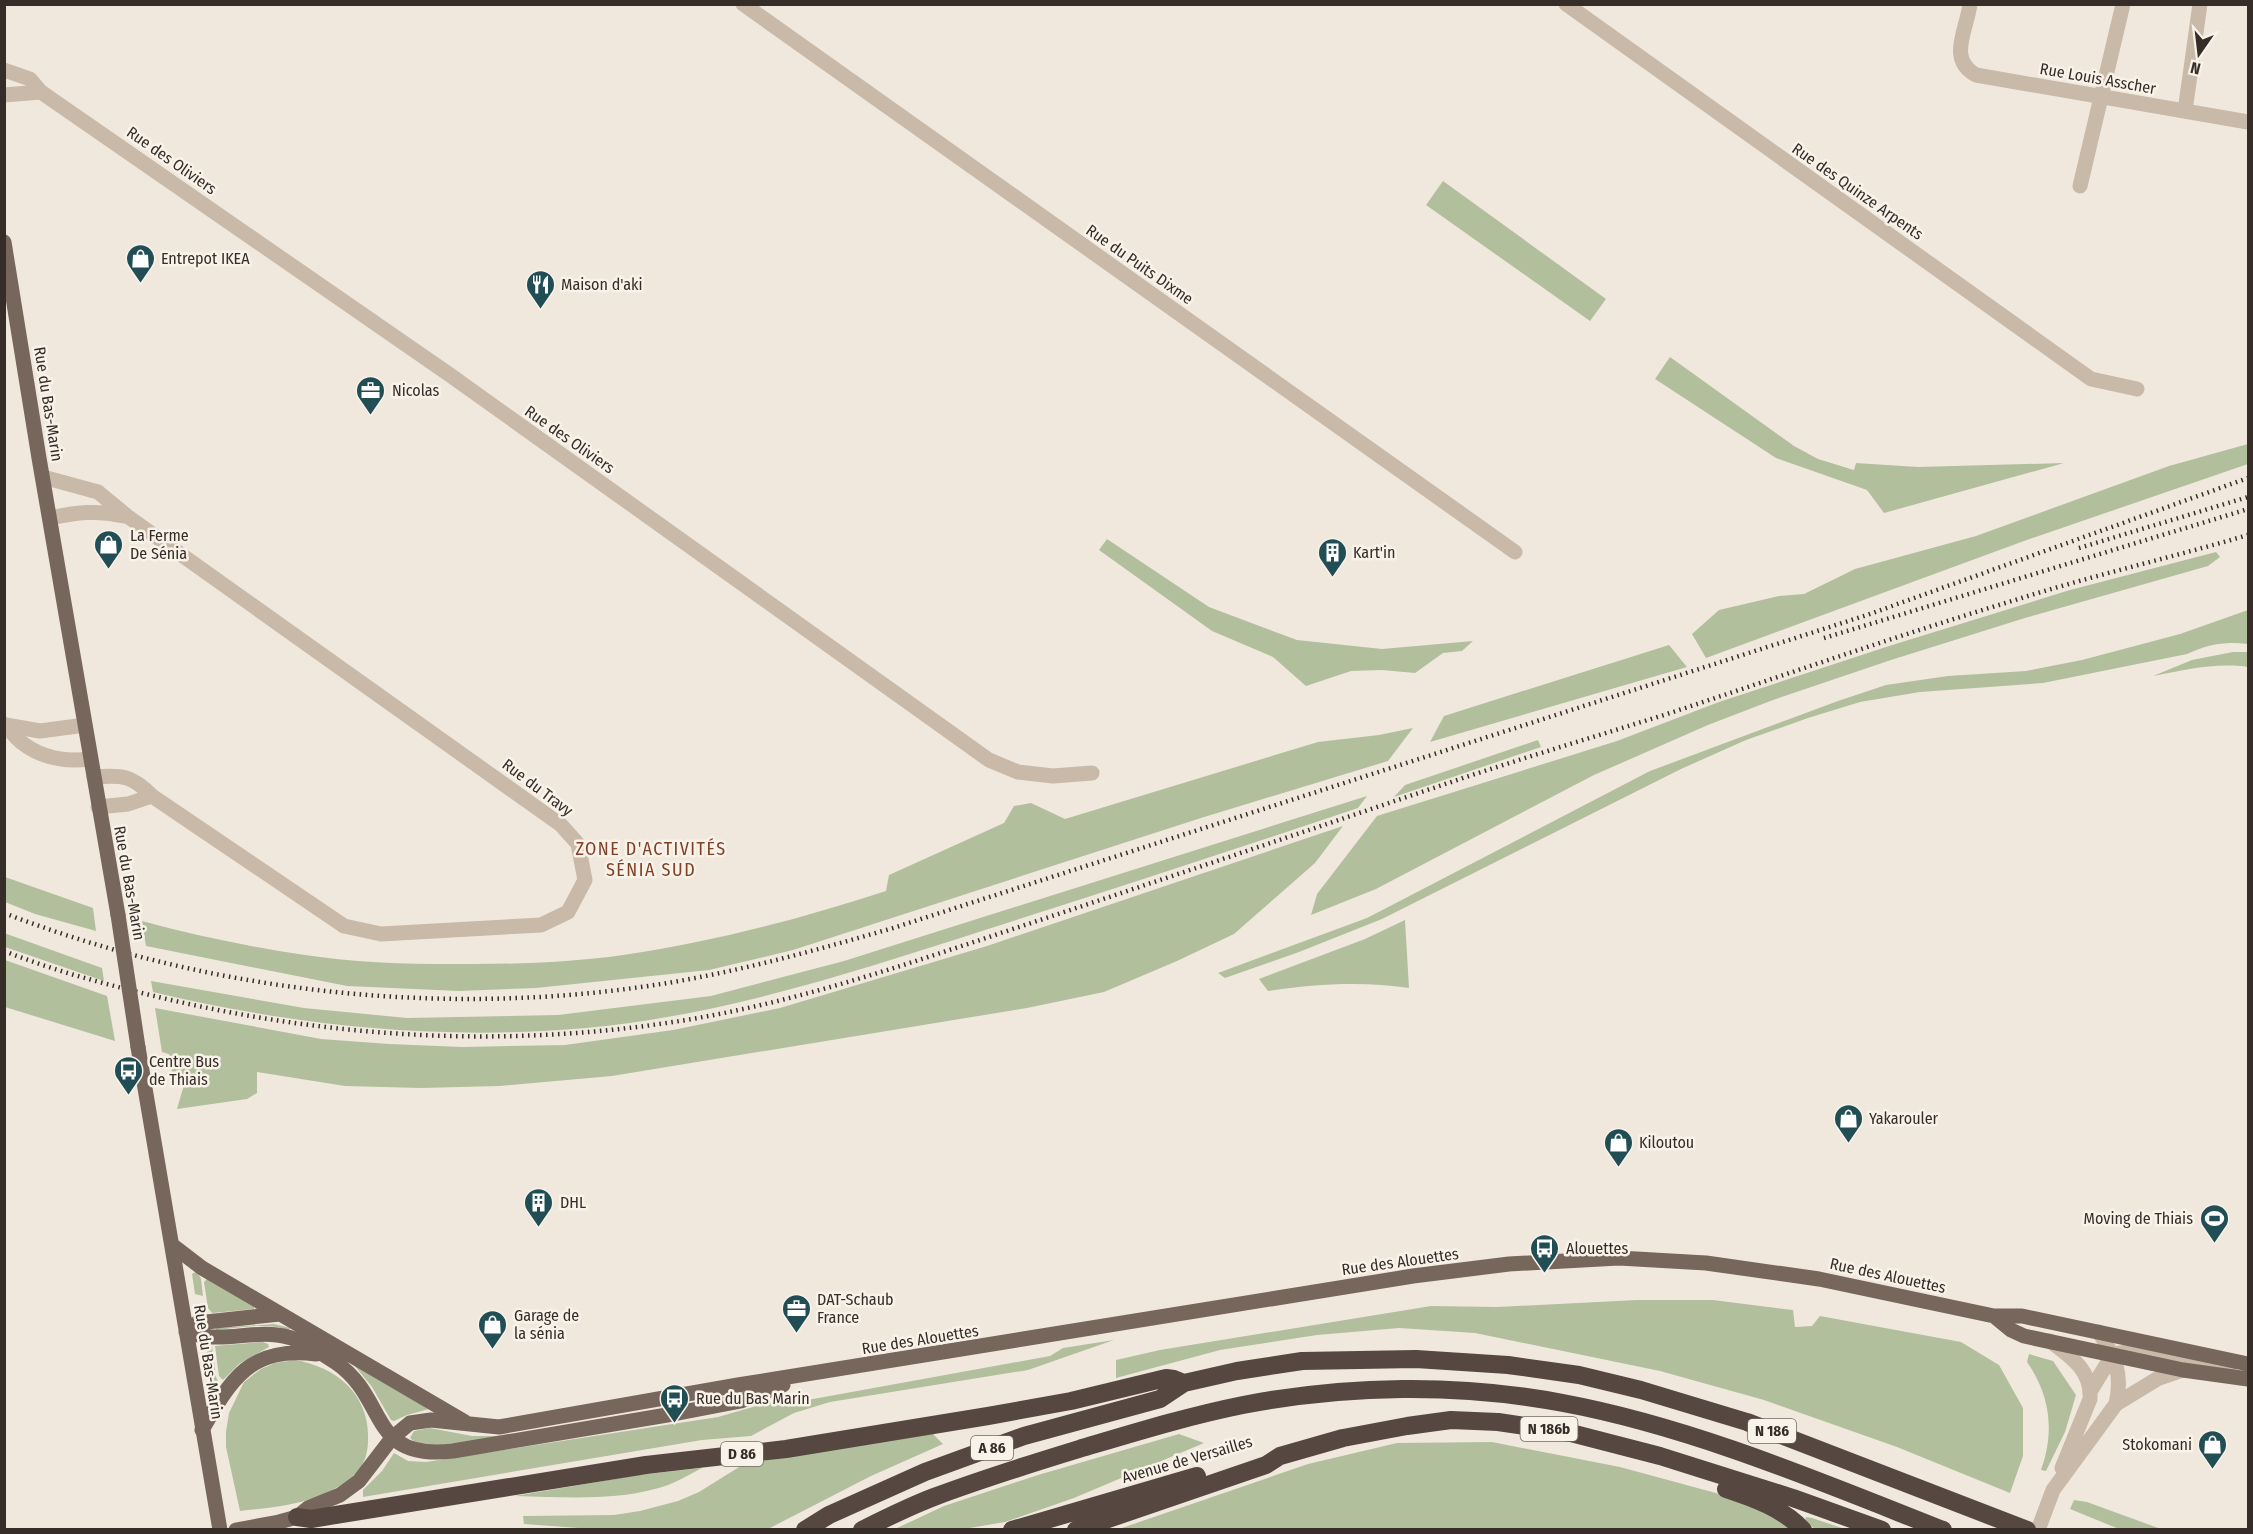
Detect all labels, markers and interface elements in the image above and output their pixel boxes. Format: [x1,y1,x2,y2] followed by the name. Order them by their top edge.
[2169,24,2229,84] north arrow
[2189,58,2202,78] text: N
[2038,59,2158,98] street label: Rue Louis Asscher
[123,122,220,199] street label: Rue des Oliviers
[1789,139,1927,244] street label: Rue des Quinze Arpents
[1083,220,1197,308] street label: Rue du Puits Dixme
[124,242,156,284] shop icon: Entrepot IKEA
[161,249,250,268] place label: Entrepot IKEA
[524,268,556,310] restaurant icon: Maison d'aki
[561,275,643,294] place label: Maison d'aki
[30,345,67,463] street label: Rue du Bas-Marin
[355,374,387,416] office icon: Nicolas
[392,381,440,400] place label: Nicolas
[521,401,618,478] street label: Rue des Oliviers
[130,526,189,563] place label: La Ferme De Sénia
[93,528,125,570] shop icon: La Ferme De Sénia
[1316,536,1348,578] building icon: Kart'in
[1353,543,1395,562] place label: Kart'in
[499,755,577,821] street label: Rue du Travy
[110,824,149,942] street label: Rue du Bas-Marin
[575,837,727,881] district label: ZONE D'ACTIVITÉS SÉNIA SUD
[149,1052,219,1089] place label: Centre Bus de Thiais
[112,1054,144,1096] bus stop icon: Centre Bus de Thiais
[1832,1102,1864,1144] shop icon: Yakarouler
[1869,1109,1939,1128] place label: Yakarouler
[1602,1126,1634,1168] shop icon: Kiloutou
[1639,1133,1694,1152] place label: Kiloutou
[523,1186,555,1228] building icon: DHL
[560,1193,586,1212] place label: DHL
[2198,1202,2230,1244] sports icon: Moving de Thiais
[2084,1209,2193,1228] place label: Moving de Thiais
[1529,1232,1561,1274] bus stop icon: Alouettes
[1566,1239,1628,1258] place label: Alouettes
[1340,1244,1460,1279] street label: Rue des Alouettes
[1828,1254,1948,1297] street label: Rue des Alouettes
[817,1290,894,1327] place label: DAT-Schaub France
[780,1292,812,1334] office icon: DAT-Schaub France
[190,1303,227,1421] street label: Rue du Bas-Marin
[514,1306,579,1343] place label: Garage de la sénia
[477,1308,509,1350] shop icon: Garage de la sénia
[860,1321,980,1358] street label: Rue des Alouettes
[659,1382,691,1424] bus stop icon: Rue du Bas Marin
[696,1389,810,1408] place label: Rue du Bas Marin
[1520,1417,1578,1441] road number: N 186b
[1748,1419,1796,1443] road number: N 186
[2197,1428,2229,1470] shop icon: Stokomani
[1120,1432,1255,1487] street label: Avenue de Versailles
[2122,1435,2192,1454] place label: Stokomani
[971,1436,1013,1460] road number: A 86
[721,1442,763,1466] road number: D 86

